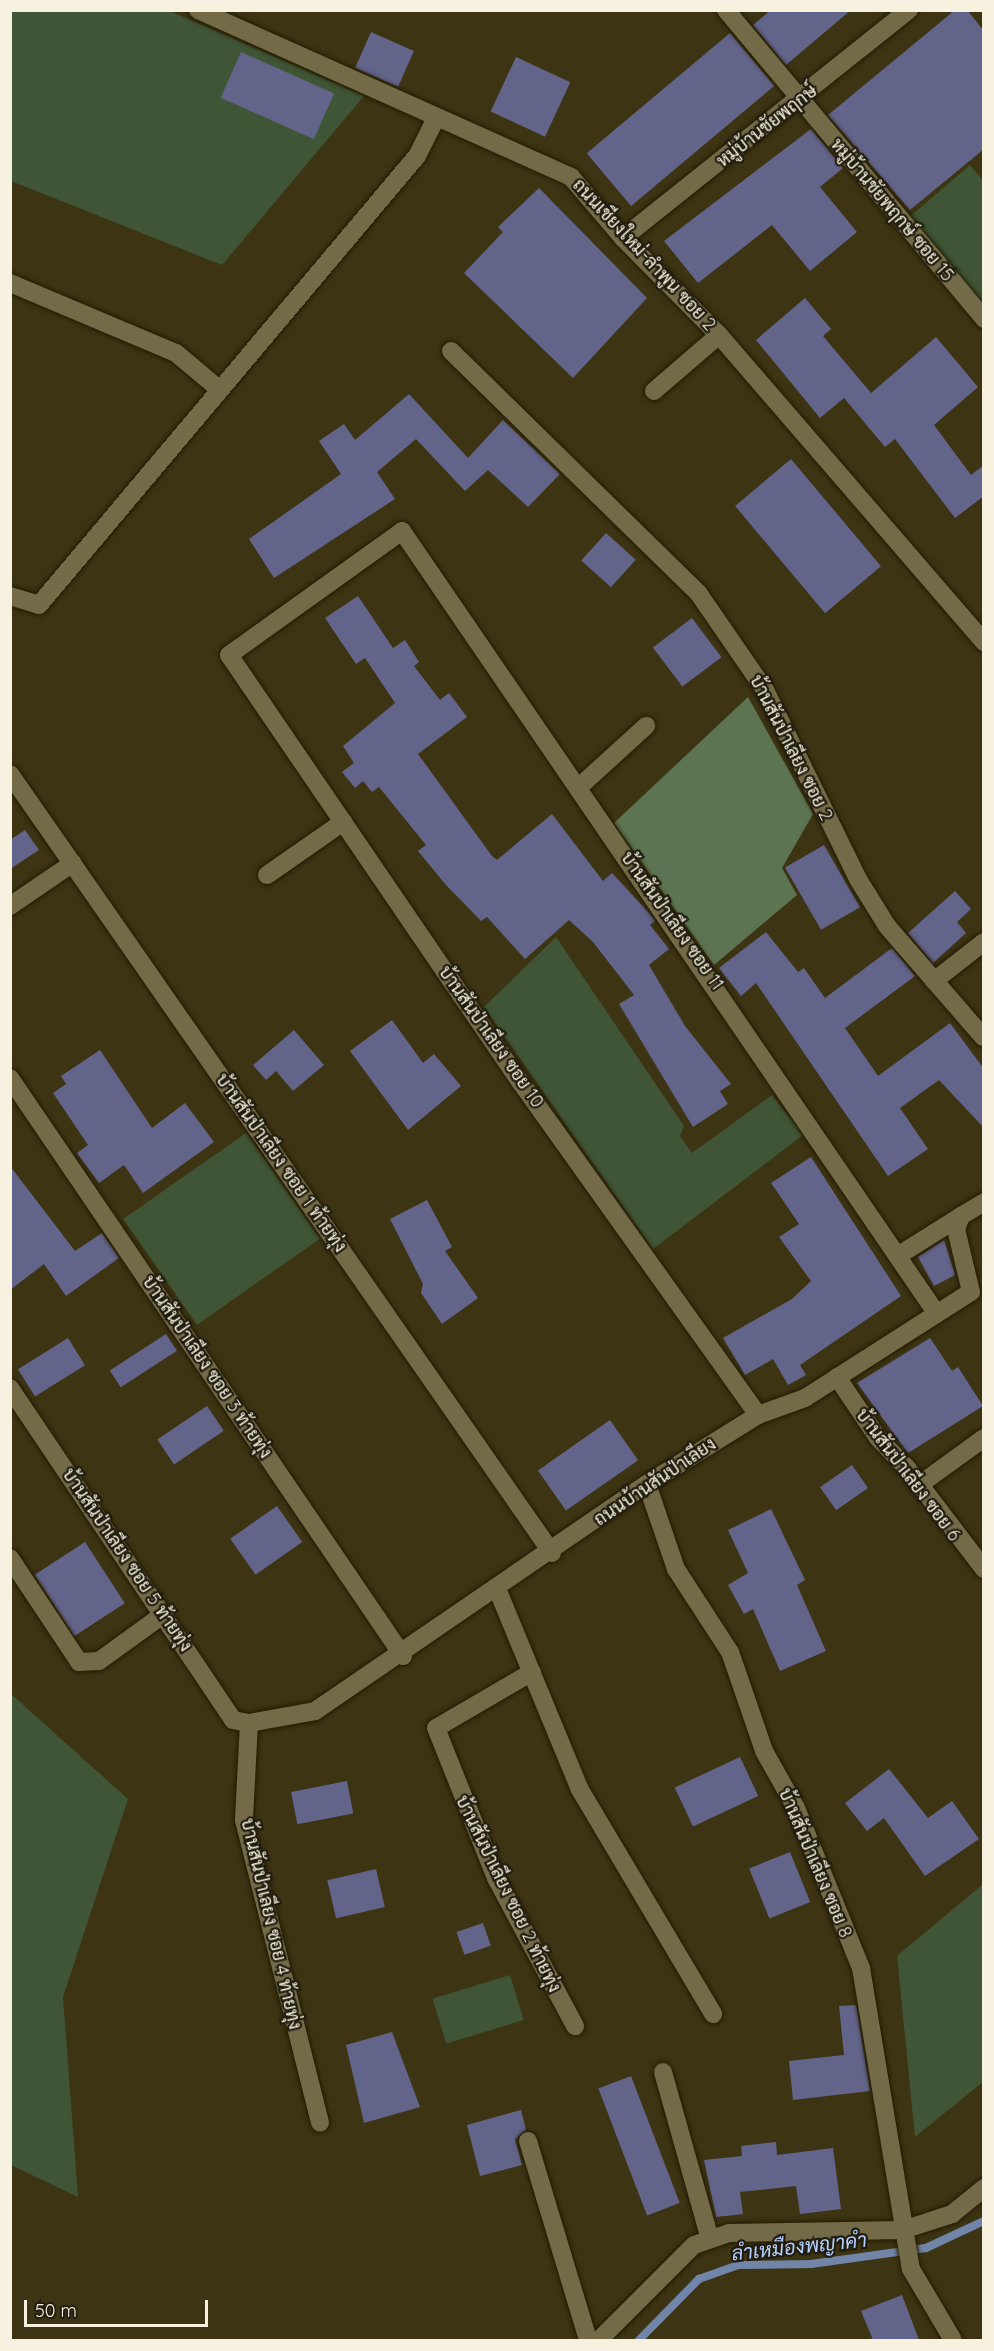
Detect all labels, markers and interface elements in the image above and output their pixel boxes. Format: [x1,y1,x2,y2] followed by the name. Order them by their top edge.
[712,80,822,172] street label: หมู่บ้านชัยพฤกษ์
[826,134,958,286] street label: หมู่บ้านชัยพฤกษ์ ซอย 15
[568,174,720,336] street label: ถนนเชียงใหม่-ลำพูน ซอย 2
[745,672,837,824] street label: บ้านสันป่าเลียง ซอย 2
[616,848,728,994] street label: บ้านสันป่าเลียง ซอย 11
[434,962,548,1112] street label: บ้านสันป่าเลียง ซอย 10
[211,1070,351,1256] street label: บ้านสันป่าเลียง ซอย 1 ท้ายทุ่ง
[138,1272,276,1462] street label: บ้านสันป่าเลียง ซอย 3 ท้ายทุ่ง
[851,1405,965,1545] street label: บ้านสันป่าเลียง ซอย 6
[590,1433,720,1531] street label: ถนนบ้านสันป่าเลียง
[58,1464,196,1656] street label: บ้านสันป่าเลียง ซอย 5 ท้ายทุ่ง
[774,1785,856,1941] street label: บ้านสันป่าเลียง ซอย 8
[451,1792,565,1996] street label: บ้านสันป่าเลียง ซอย 2 ท้ายทุ่ง
[236,1816,306,2032] street label: บ้านสันป่าเลียง ซอย 4 ท้ายทุ่ง
[730,2227,868,2265] water label: ลำเหมืองพญาคำ
[27,2288,212,2326] scale bar
[35,2299,77,2322] text: 50 m

